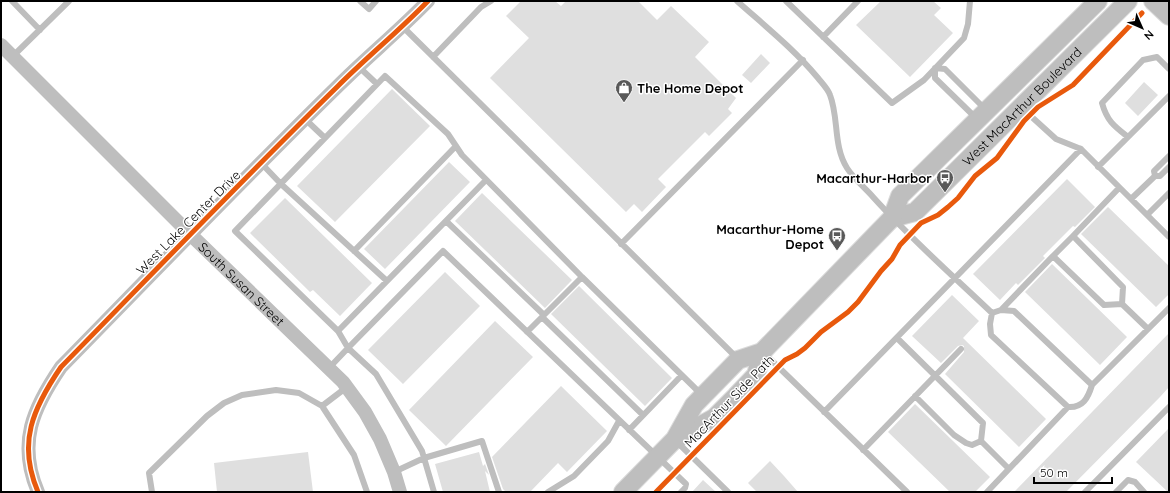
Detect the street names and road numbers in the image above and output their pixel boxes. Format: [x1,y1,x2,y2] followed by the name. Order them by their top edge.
[959,44,1085,169] street label: West MacArthur Boulevard
[132,166,244,278] street label: West Lake Center Drive
[195,239,288,329] street label: South Susan Street
[681,351,777,451] street label: MacArthur Side Path

